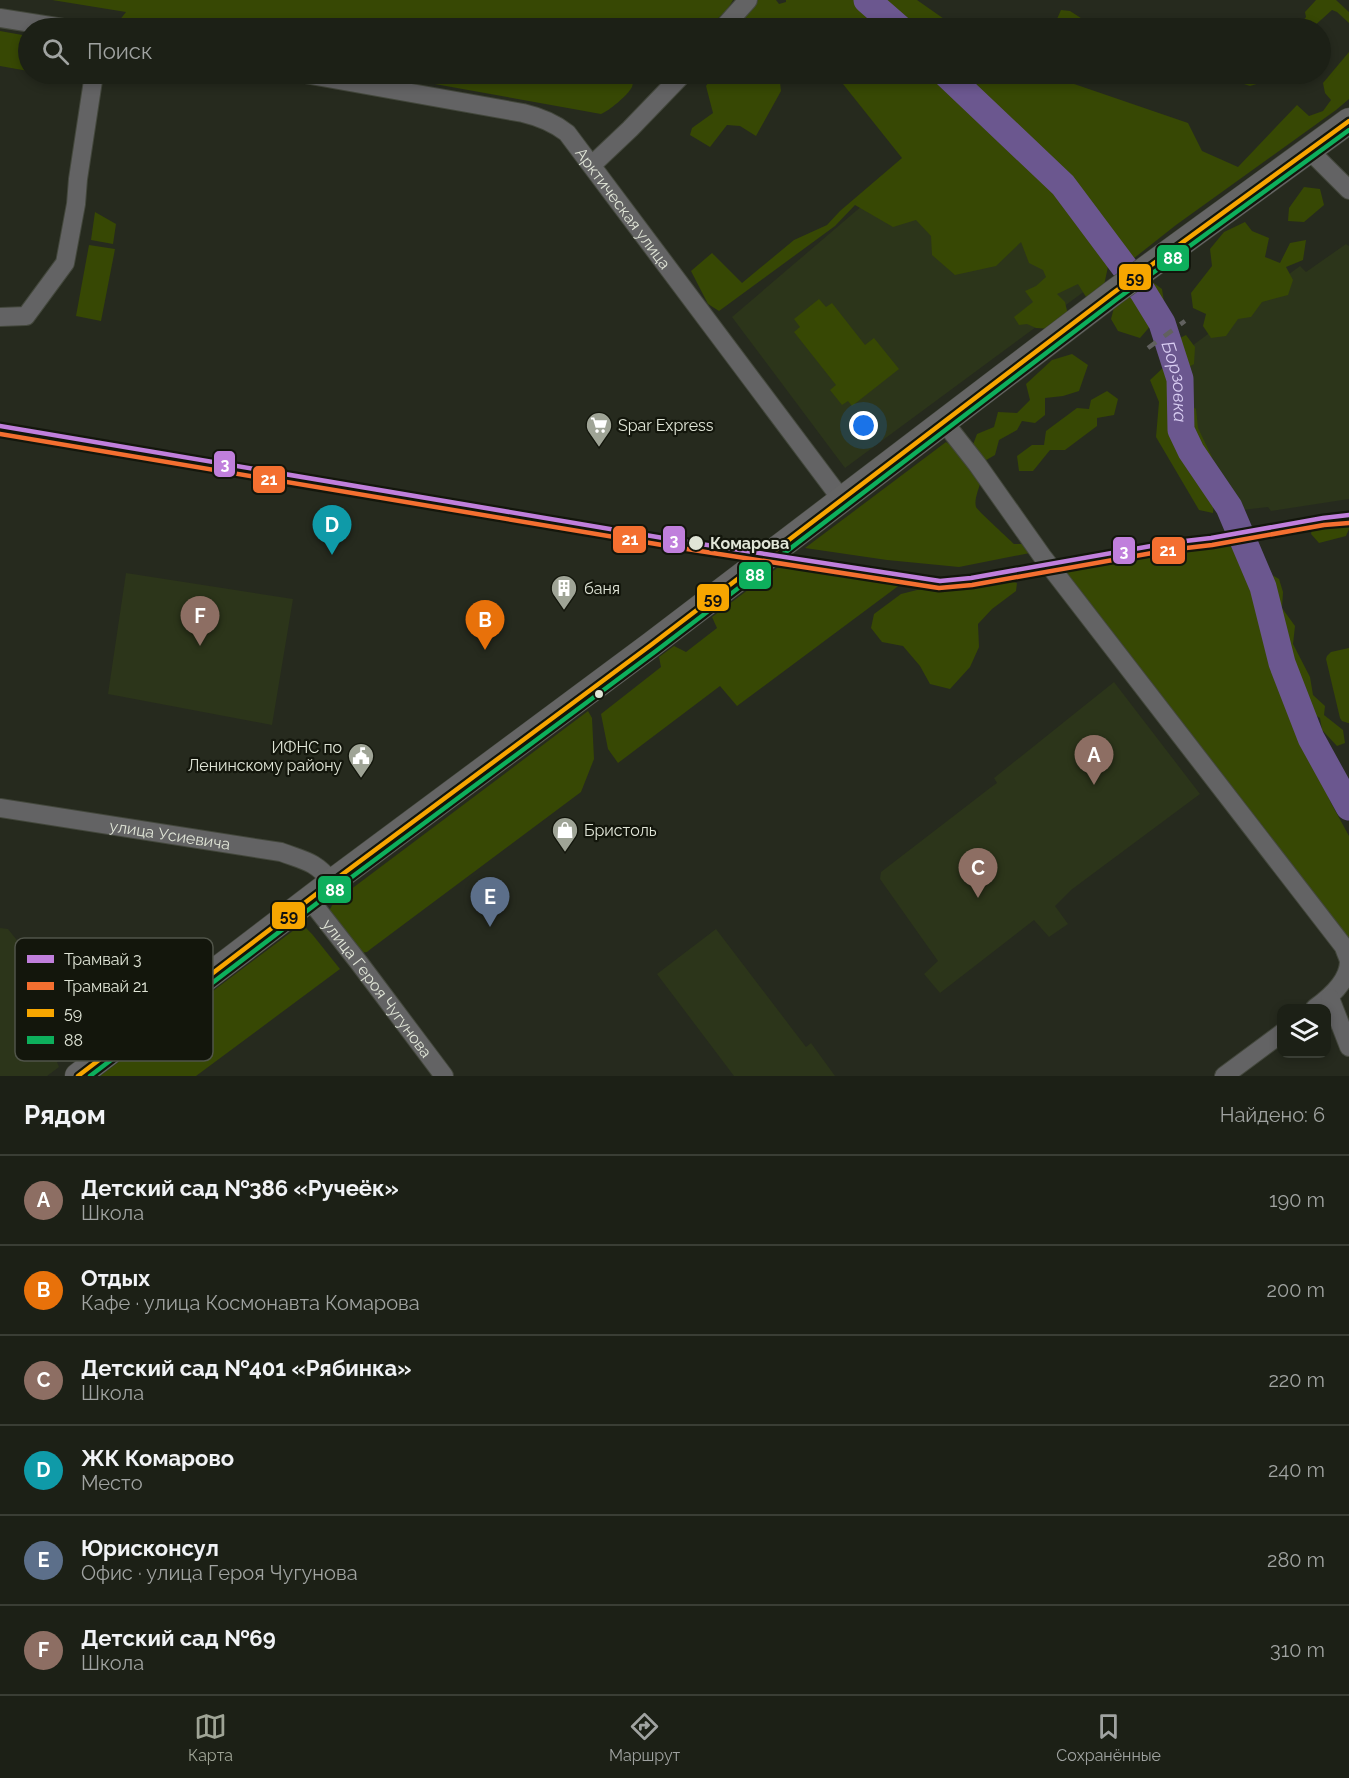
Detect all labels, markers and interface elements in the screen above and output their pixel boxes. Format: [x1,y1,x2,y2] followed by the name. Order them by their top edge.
[18,18,1331,84] search box
[39,35,72,68] icon: search
[87,38,152,64] text: Поиск
[572,144,675,273] street label: Арктическая улица
[1156,244,1190,272] line badge: 88
[1163,249,1183,268] text: 88
[1118,263,1152,291] line badge: 59
[1126,268,1144,287] text: 59
[1158,338,1191,423] water label: Борзовка
[584,410,614,448] supermarket icon: Spar Express
[849,411,878,440] your location
[618,416,714,435] place label: Spar Express
[213,450,236,478] line badge: 3
[221,455,230,474] text: 3
[252,465,286,494] line badge: 21
[261,470,278,489] text: 21
[312,506,352,555] pin: D
[612,525,647,554] line badge: 21
[662,525,686,554] line badge: 3
[622,530,639,549] text: 21
[670,531,679,550] text: 3
[687,534,705,552] marker: Комарова
[710,534,789,553] place label: Комарова
[1112,536,1136,565] line badge: 3
[1151,536,1186,565] line badge: 21
[1160,541,1177,560] text: 21
[1120,542,1129,561] text: 3
[738,561,772,590] line badge: 88
[745,566,765,585] text: 88
[549,573,579,611] building icon: баня
[584,579,620,598] place label: баня
[696,583,730,612] line badge: 59
[704,589,722,608] text: 59
[180,596,220,646] pin: F
[466,600,504,650] pin: B
[593,688,605,700] unlabelled marker
[1074,736,1114,785] pin: A
[188,738,342,775] place label: ИФНС по Ленинскому району
[346,741,376,779] public building icon: ИФНС по Ленинскому району
[550,815,580,853] shop icon: Бристоль
[108,816,232,853] street label: улица Усиевича
[584,821,657,840] place label: Бристоль
[958,848,998,898] pin: C
[317,875,352,904] line badge: 88
[470,878,510,927] pin: E
[325,881,345,900] text: 88
[271,901,306,930] line badge: 59
[280,906,298,925] text: 59
[319,915,436,1061] street label: улица Героя Чугунова
[15,938,213,1061] legend
[64,950,142,969] text: Трамвай 3
[64,977,148,996] text: Трамвай 21
[64,1004,82,1023] text: 59
[1277,1004,1331,1058] map controls
[1277,1004,1331,1058] button: layers
[64,1031,83,1050] text: 88
[24,1100,106,1130] text: Рядом
[1220,1103,1325,1127] text: Найдено: 6
[81,1175,399,1201] text: Детский сад №386 «Ручеёк»
[37,1188,50,1212] text: A
[1269,1188,1325,1212] text: 190 m
[81,1201,144,1225] text: Школа
[81,1265,150,1291] text: Отдых
[37,1278,50,1302] text: B
[1267,1278,1325,1302] text: 200 m
[81,1291,420,1315] text: Кафе · улица Космонавта Комарова
[81,1355,411,1381] text: Детский сад №401 «Рябинка»
[37,1368,50,1392] text: C
[1268,1368,1325,1392] text: 220 m
[81,1381,144,1405] text: Школа
[81,1445,234,1471] text: ЖК Комарово
[36,1458,51,1482] text: D
[1268,1458,1325,1482] text: 240 m
[81,1471,143,1495] text: Место
[81,1535,219,1561] text: Юрисконсул
[37,1548,50,1572] text: E
[1267,1548,1325,1572] text: 280 m
[81,1561,358,1585] text: Офис · улица Героя Чугунова
[81,1625,276,1651] text: Детский сад №69
[38,1638,49,1662] text: F
[1270,1638,1325,1662] text: 310 m
[81,1651,144,1675] text: Школа
[188,1710,233,1765] tab: Карта
[609,1710,680,1765] tab: Маршрут
[1056,1710,1161,1765] tab: Сохранённые

